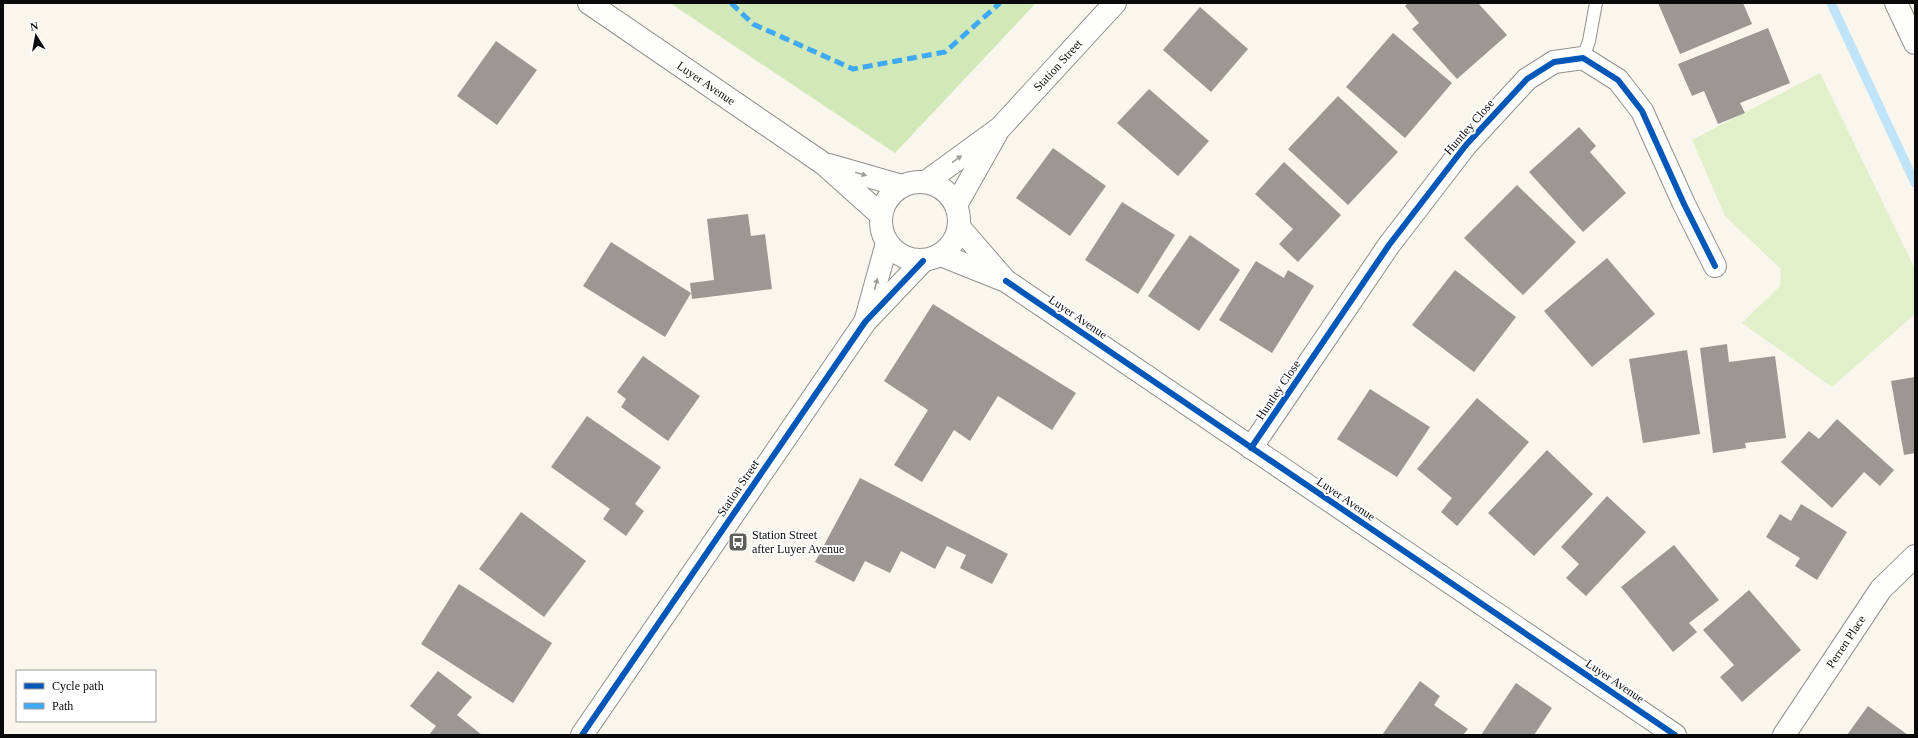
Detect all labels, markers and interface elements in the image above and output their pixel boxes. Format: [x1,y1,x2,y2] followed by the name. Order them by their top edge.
[16,16,56,56] north arrow
[29,20,39,33] text: N
[1031,36,1085,94] street label: Station Street
[674,58,738,108] street label: Luyer Avenue
[1441,96,1497,158] street label: Huntley Close
[952,155,963,163] one-way arrow
[855,171,867,177] one-way arrow
[873,278,879,291] one-way arrow
[1046,292,1110,342] street label: Luyer Avenue
[1253,357,1303,423] street label: Huntley Close
[714,457,762,519] street label: Station Street
[1314,474,1378,524] street label: Luyer Avenue
[752,528,844,556] place label: Station Street after Luyer Avenue
[727,531,749,553] bus stop icon: Station Street after Luyer Avenue
[1823,613,1869,671] street label: Perren Place
[1583,656,1647,706] street label: Luyer Avenue
[16,670,156,722] legend
[52,679,104,693] text: Cycle path
[52,699,73,713] text: Path

